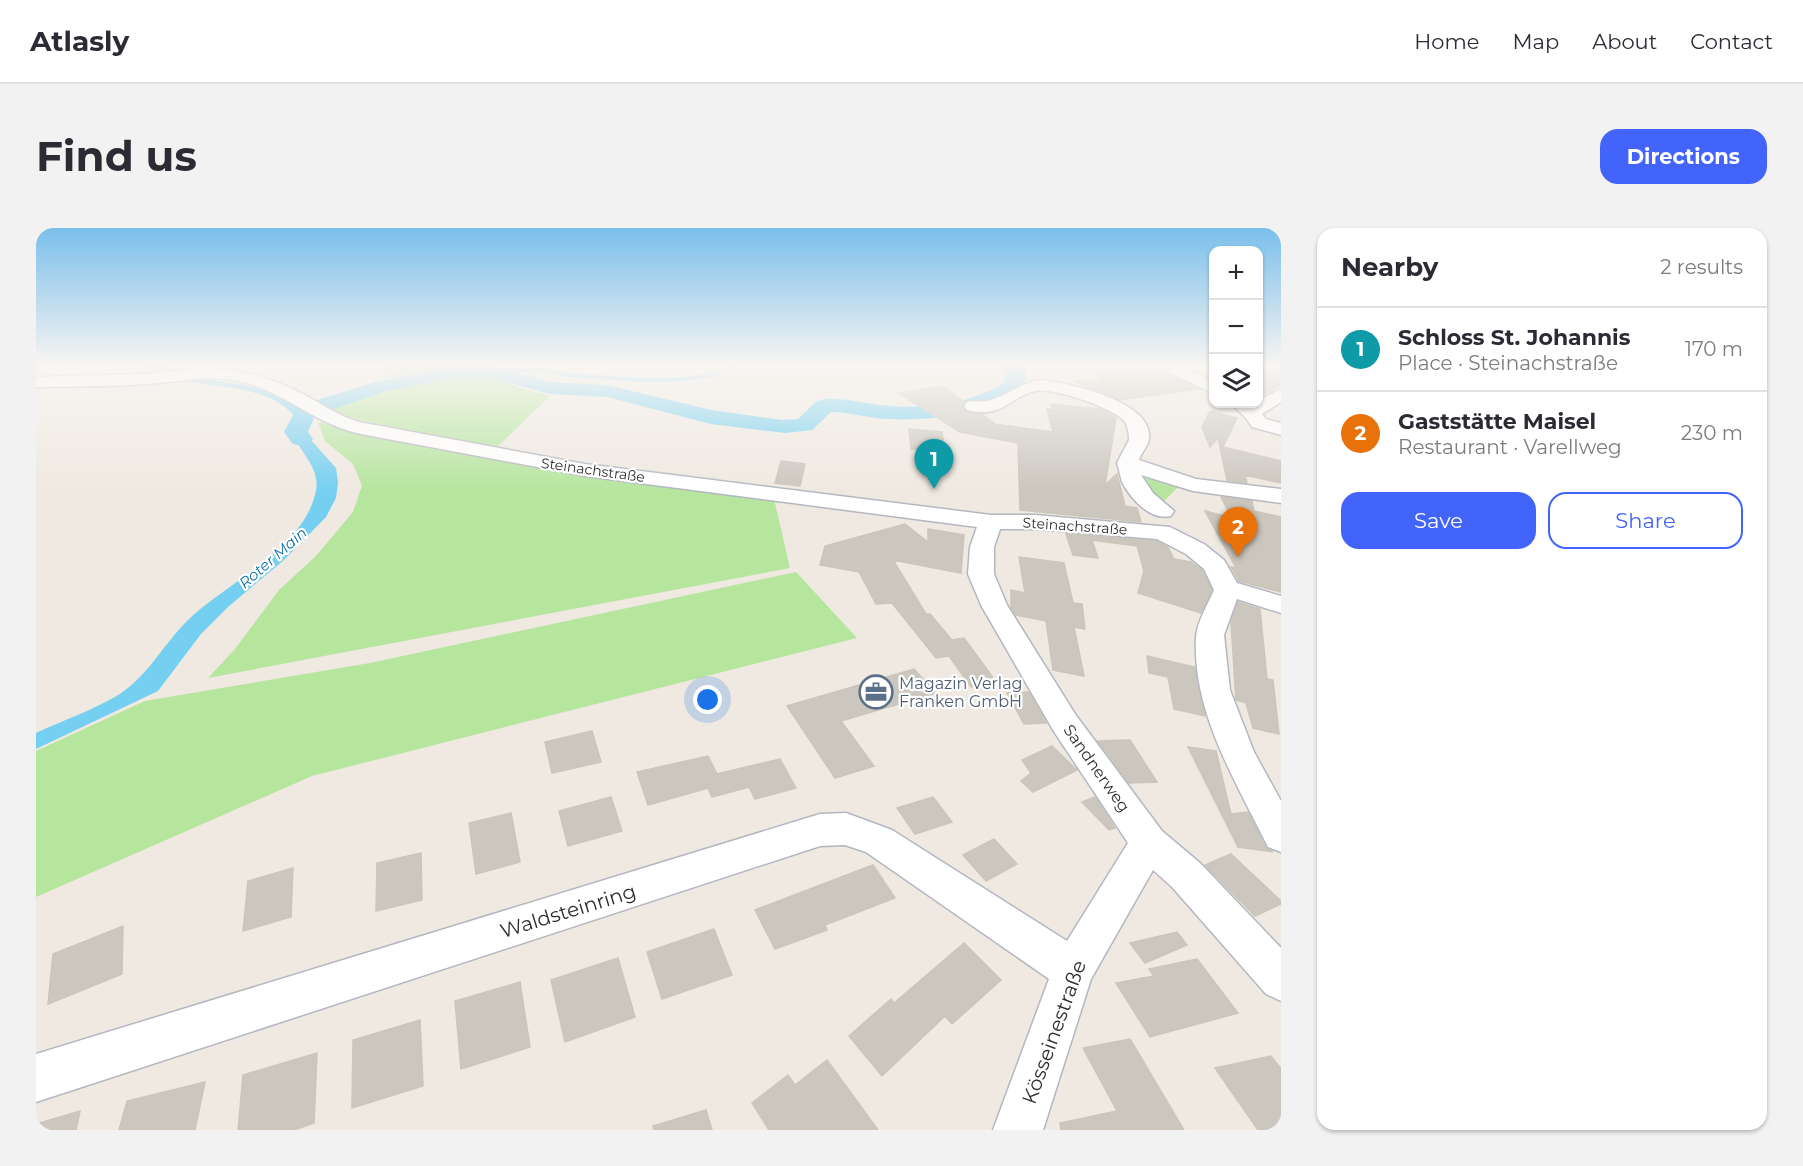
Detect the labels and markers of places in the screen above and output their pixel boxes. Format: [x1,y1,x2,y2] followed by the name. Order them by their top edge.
[914,440,954,489] pin: 1
[1218,508,1258,557] pin: 2
[858,674,894,710] office icon: Magazin Verlag Franken GmbH
[899,674,1023,711] place label: Magazin Verlag Franken GmbH

